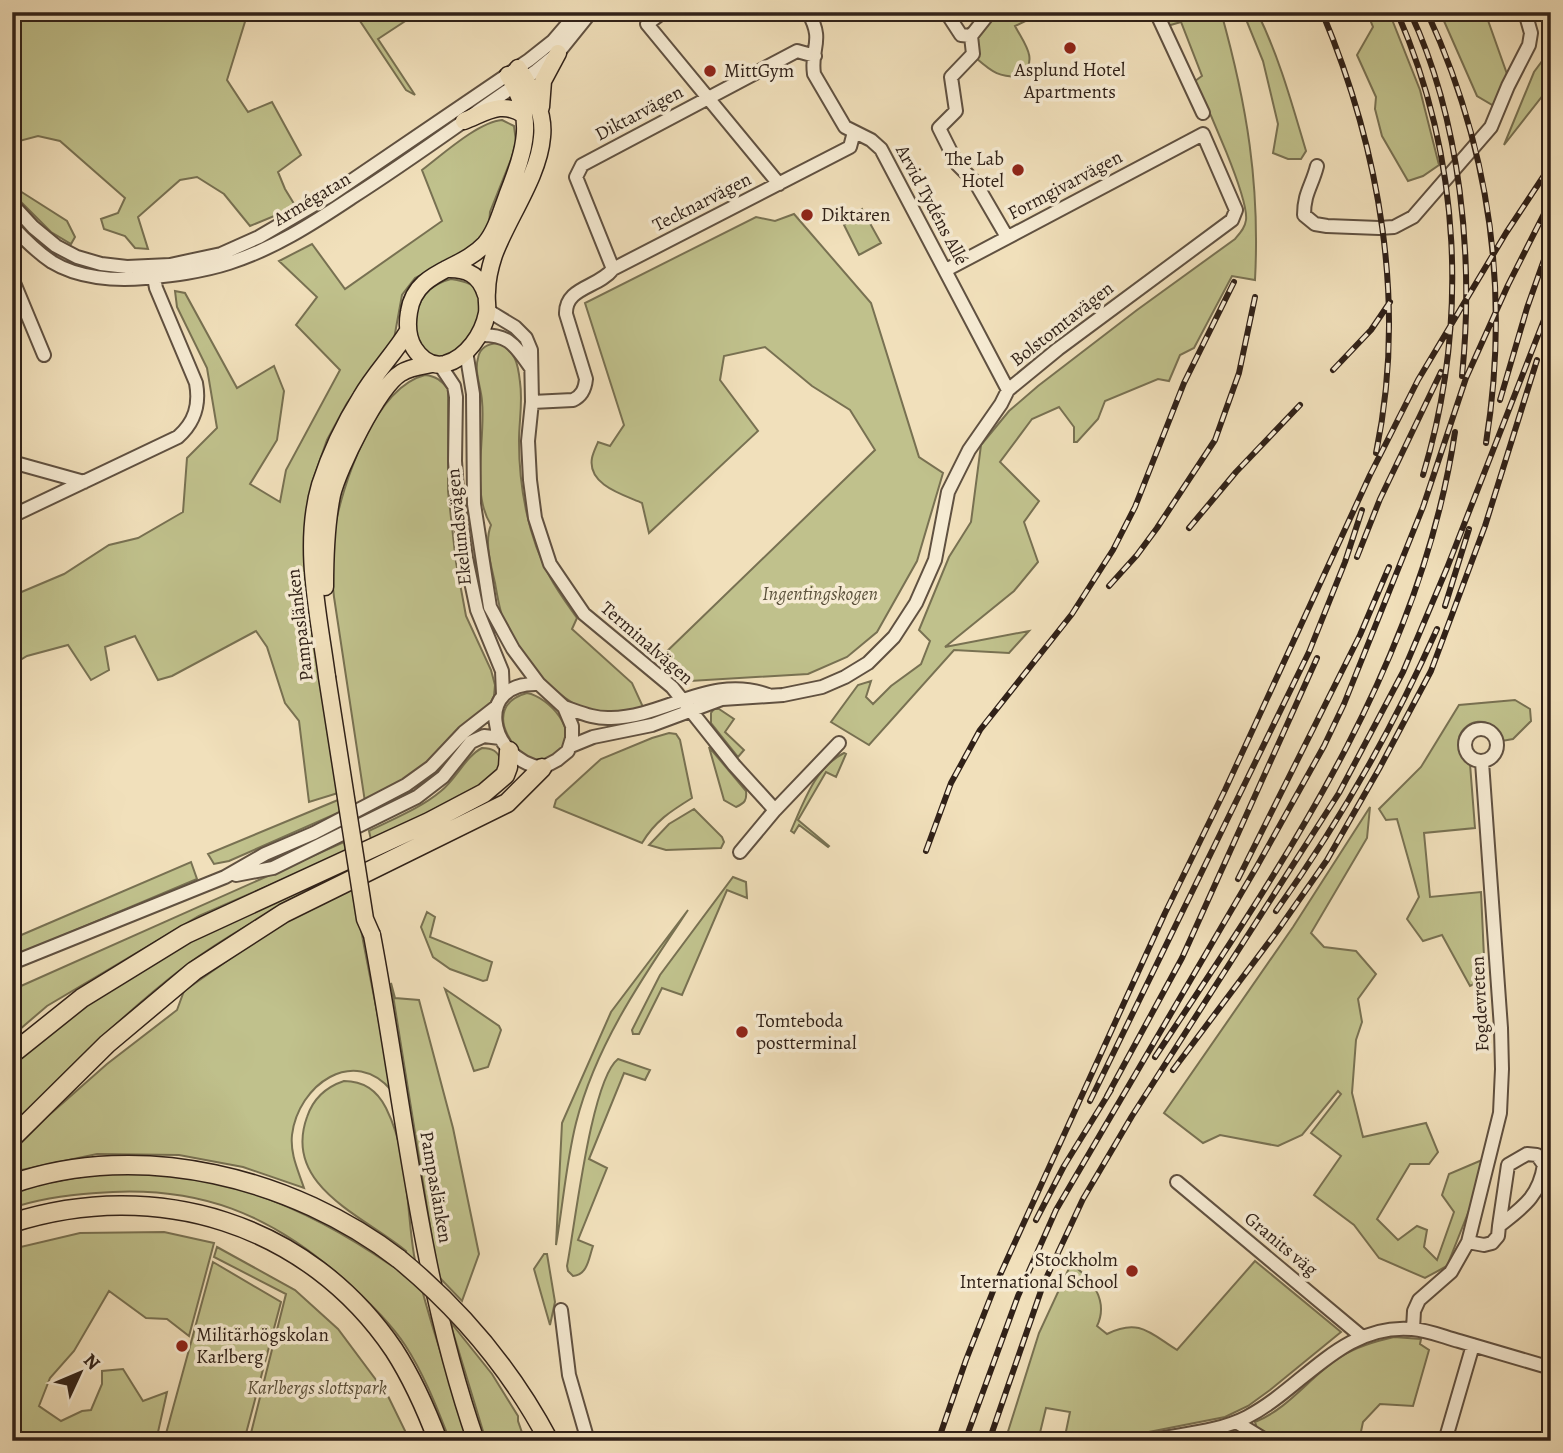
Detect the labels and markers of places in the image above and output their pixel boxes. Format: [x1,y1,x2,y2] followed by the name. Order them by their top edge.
[1062,40,1078,56] marker: Asplund Hotel Apartments
[1014,57,1126,105] place label: Asplund Hotel Apartments
[724,58,795,84] place label: MittGym
[702,63,718,79] marker: MittGym
[945,146,1004,194] place label: The Lab Hotel
[1010,162,1026,178] marker: The Lab Hotel
[821,202,890,228] place label: Diktaren
[799,207,815,223] marker: Diktaren
[756,1008,857,1056] place label: Tomteboda postterminal
[734,1024,750,1040] marker: Tomteboda postterminal
[959,1247,1118,1295] place label: Stockholm International School
[1124,1263,1140,1279] marker: Stockholm International School
[196,1322,329,1370] place label: Militärhögskolan Karlberg
[174,1338,190,1354] marker: Militärhögskolan Karlberg

